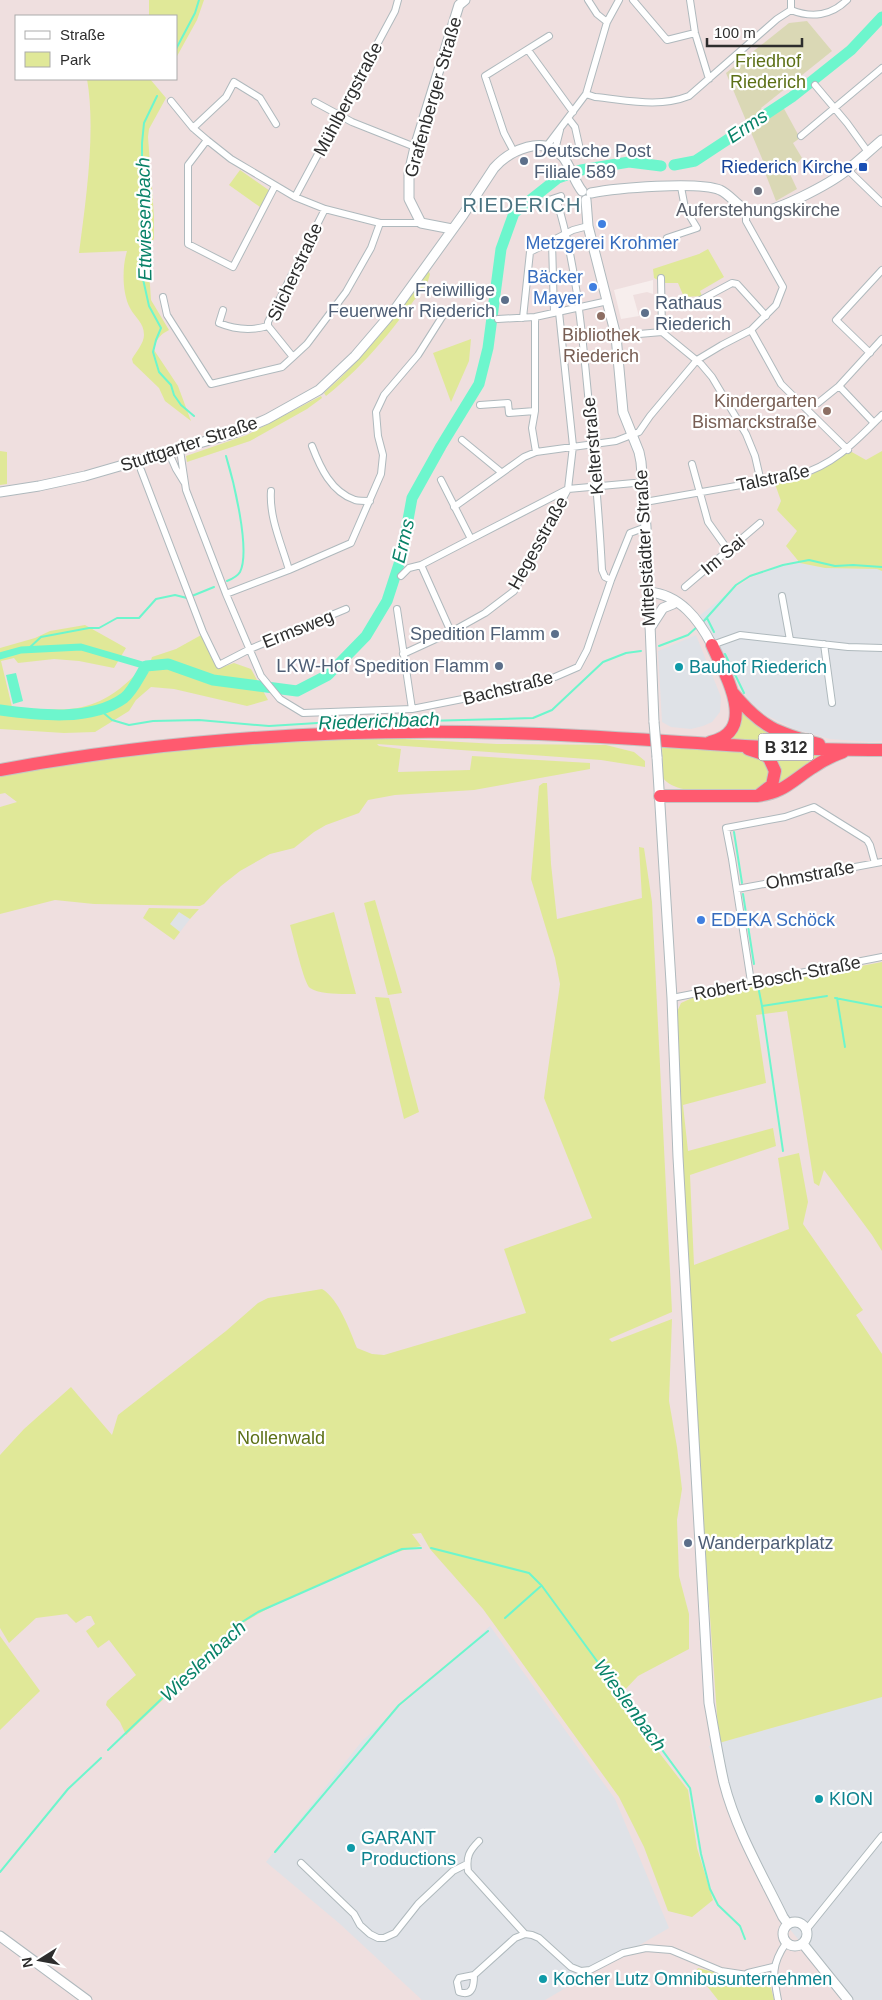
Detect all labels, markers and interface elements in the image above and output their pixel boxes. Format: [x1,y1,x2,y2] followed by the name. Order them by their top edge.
[400,14,466,180] street label: Grafenberger Straße
[15,15,178,80] legend
[707,15,802,47] scale bar
[714,24,756,41] text: 100 m
[60,26,105,43] text: Straße
[310,39,386,159] street label: Mühlbergstraße
[60,51,91,68] text: Park
[730,51,806,92] park label: Friedhof Riederich
[723,105,772,147] water label: Erms
[534,141,651,182] place label: Deutsche Post Filiale 589
[518,155,530,167] marker: Deutsche Post Filiale 589
[132,157,156,281] water label: Ettwiesenbach
[721,157,853,177] place label: Riederich Kirche
[857,161,869,173] marker: Riederich Kirche
[752,185,764,197] marker: Auferstehungskirche
[462,194,582,216] district label: RIEDERICH
[676,200,840,220] place label: Auferstehungskirche
[596,218,608,230] marker: Metzgerei Krohmer
[264,220,326,324] street label: Silcherstraße
[525,233,679,253] place label: Metzgerei Krohmer
[527,267,583,308] place label: Bäcker Mayer
[328,280,495,321] place label: Freiwillige Feuerwehr Riederich
[587,281,599,293] marker: Bäcker Mayer
[655,293,731,334] place label: Rathaus Riederich
[499,294,511,306] marker: Freiwillige Feuerwehr Riederich
[639,307,651,319] marker: Rathaus Riederich
[595,310,607,322] marker: Bibliothek Riederich
[562,325,641,366] place label: Bibliothek Riederich
[692,391,817,432] place label: Kindergarten Bismarckstraße
[579,396,607,496] street label: Kelterstraße
[821,405,833,417] marker: Kindergarten Bismarckstraße
[118,412,260,476] street label: Stuttgarter Straße
[735,461,811,495] street label: Talstraße
[631,469,659,627] street label: Mittelstädter Straße
[504,493,572,593] street label: Hegesstraße
[388,517,418,565] water label: Erms
[697,531,749,579] street label: Im Sai
[259,606,337,652] street label: Ermsweg
[410,624,545,644] place label: Spedition Flamm
[549,628,561,640] marker: Spedition Flamm
[276,656,489,676] place label: LKW-Hof Spedition Flamm
[689,657,827,677] place label: Bauhof Riederich
[493,660,505,672] marker: LKW-Hof Spedition Flamm
[673,661,685,673] marker: Bauhof Riederich
[461,667,555,709] street label: Bachstraße
[318,708,440,734] water label: Riederichbach
[758,734,814,760] road number: B 312
[764,857,856,893] street label: Ohmstraße
[711,910,836,930] place label: EDEKA Schöck
[695,914,707,926] marker: EDEKA Schöck
[692,952,862,1004] street label: Robert-Bosch-Straße
[237,1428,325,1448] park label: Nollenwald
[698,1533,833,1553] place label: Wanderparkplatz
[682,1537,694,1549] marker: Wanderparkplatz
[156,1616,250,1706] water label: Wieslenbach
[590,1655,670,1755] water label: Wieslenbach
[829,1789,873,1809] place label: KION
[813,1793,825,1805] marker: KION
[361,1828,456,1869] place label: GARANT Productions
[345,1842,357,1854] marker: GARANT Productions
[15,1935,65,1985] north arrow
[18,1956,36,1969] text: N
[553,1969,832,1989] place label: Kocher Lutz Omnibusunternehmen
[537,1973,549,1985] marker: Kocher Lutz Omnibusunternehmen

